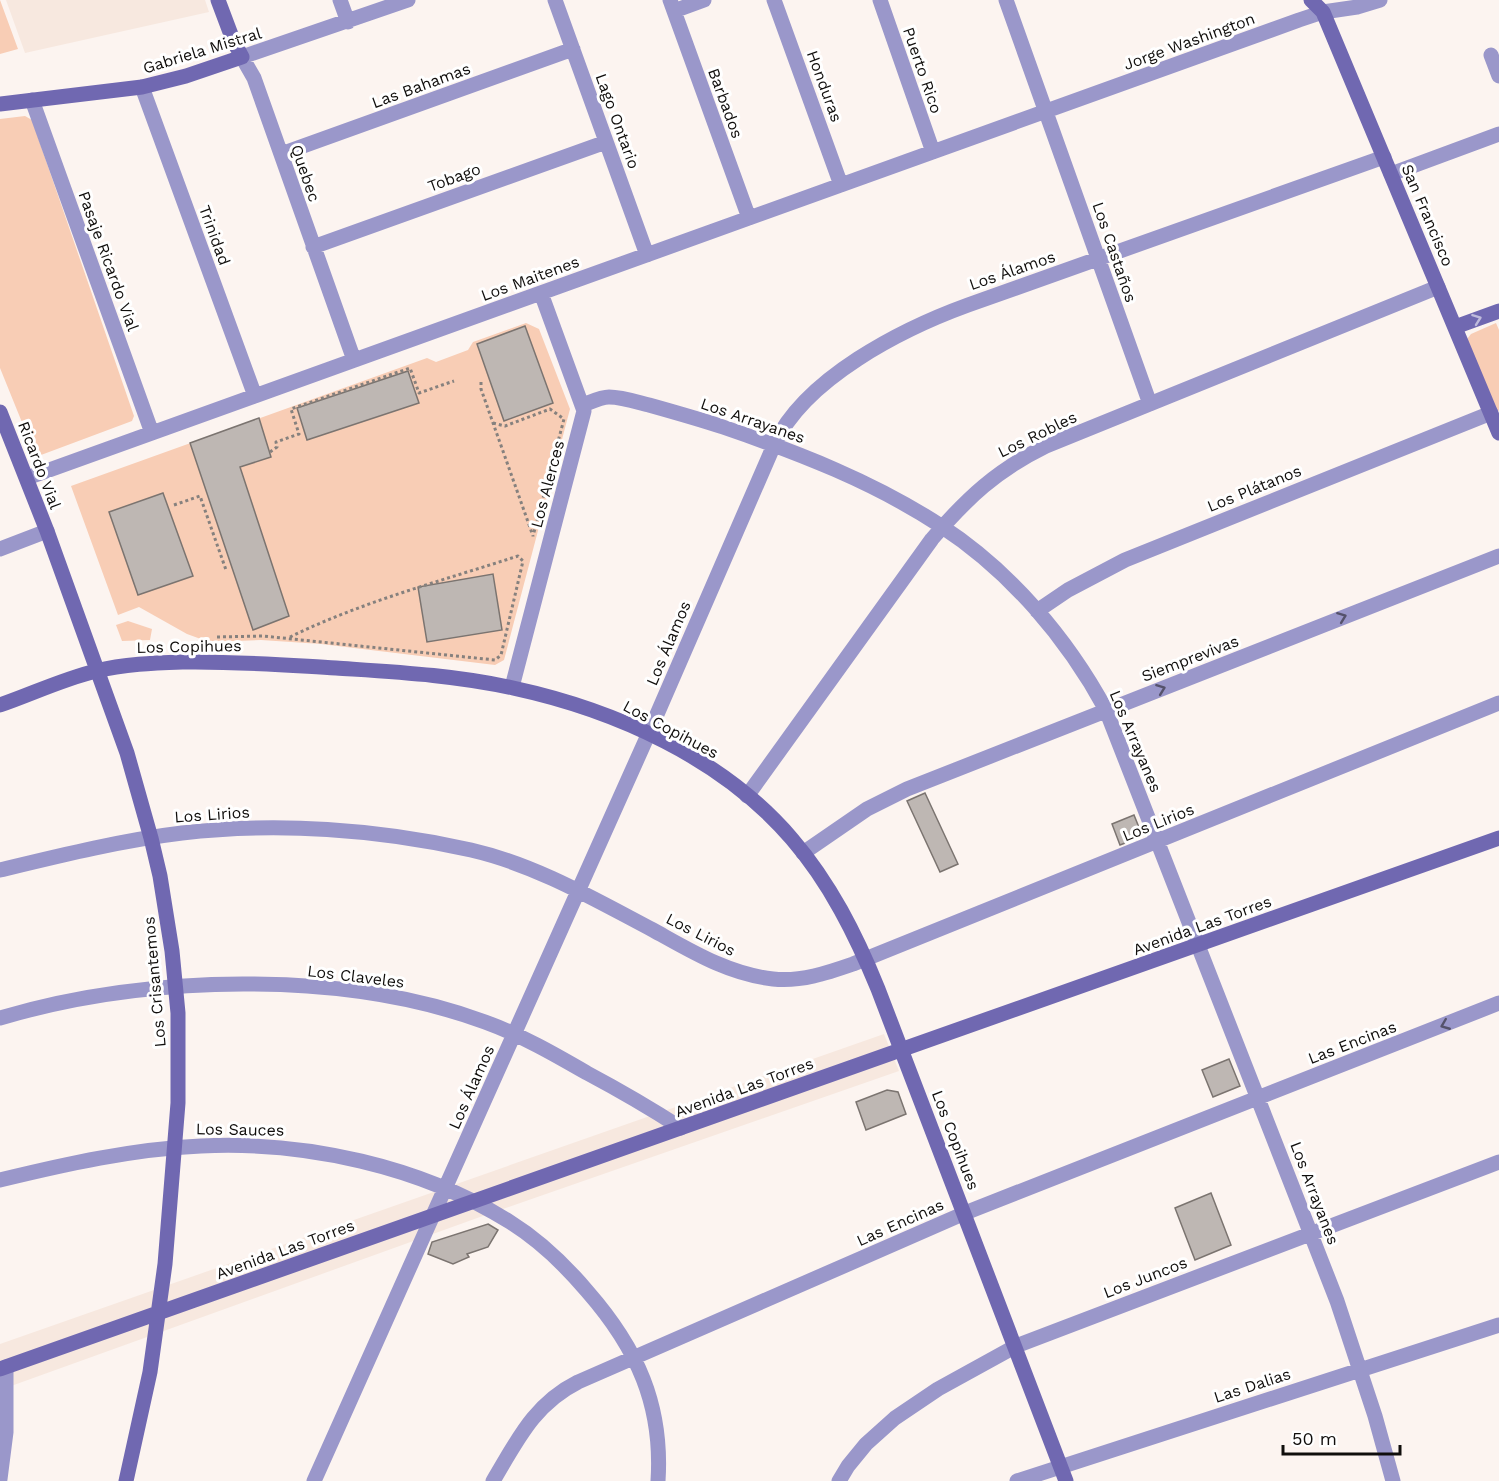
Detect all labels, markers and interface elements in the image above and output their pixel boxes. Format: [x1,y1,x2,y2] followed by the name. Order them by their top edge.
[1121,9,1257,74] street label: Jorge Washington
[141,23,264,78] street label: Gabriela Mistral
[899,24,946,116] street label: Puerto Rico
[803,48,846,125] street label: Honduras
[369,59,473,112] street label: Las Bahamas
[704,66,747,141] street label: Barbados
[591,71,644,171] street label: Lago Ontario
[287,142,324,204] street label: Quebec
[425,159,483,196] street label: Tobago
[1397,161,1458,269] street label: San Francisco
[74,189,143,334] street label: Pasaje Ricardo Vial
[1088,199,1141,305] street label: Los Castaños
[195,202,234,268] street label: Trinidad
[967,247,1058,294] street label: Los Álamos
[478,252,582,305] street label: Los Maitenes
[1471,313,1482,326] one-way arrow
[698,394,807,447] street label: Los Arrayanes
[995,407,1080,462] street label: Los Robles
[14,419,65,512] street label: Ricardo Vial
[527,438,568,530] street label: Los Alerces
[1204,461,1304,516] street label: Los Plátanos
[642,598,695,688] street label: Los Álamos
[1336,612,1347,625] one-way arrow
[1139,631,1241,686] street label: Siemprevivas
[136,636,242,657] street label: Los Copihues
[1154,684,1165,696] one-way arrow
[1106,687,1166,795] street label: Los Arrayanes
[620,696,722,763] street label: Los Copihues
[1120,800,1197,845] street label: Los Lirios
[174,802,250,827] street label: Los Lirios
[1130,892,1274,959] street label: Avenida Las Torres
[663,909,739,960] street label: Los Lirios
[139,916,170,1048] street label: Los Crisantemos
[306,961,406,992] street label: Los Claveles
[1305,1017,1399,1068] street label: Las Encinas
[1440,1018,1451,1030] one-way arrow
[444,1042,498,1132] street label: Los Álamos
[672,1054,816,1121] street label: Avenida Las Torres
[928,1088,983,1193] street label: Los Copihues
[196,1119,284,1140] street label: Los Sauces
[1286,1139,1343,1247] street label: Los Arrayanes
[854,1195,947,1250] street label: Las Encinas
[213,1216,357,1283] street label: Avenida Las Torres
[1101,1253,1190,1302] street label: Los Juncos
[1211,1364,1293,1407] street label: Las Dalias
[1283,1418,1400,1456] scale bar
[1292,1428,1337,1449] text: 50 m

